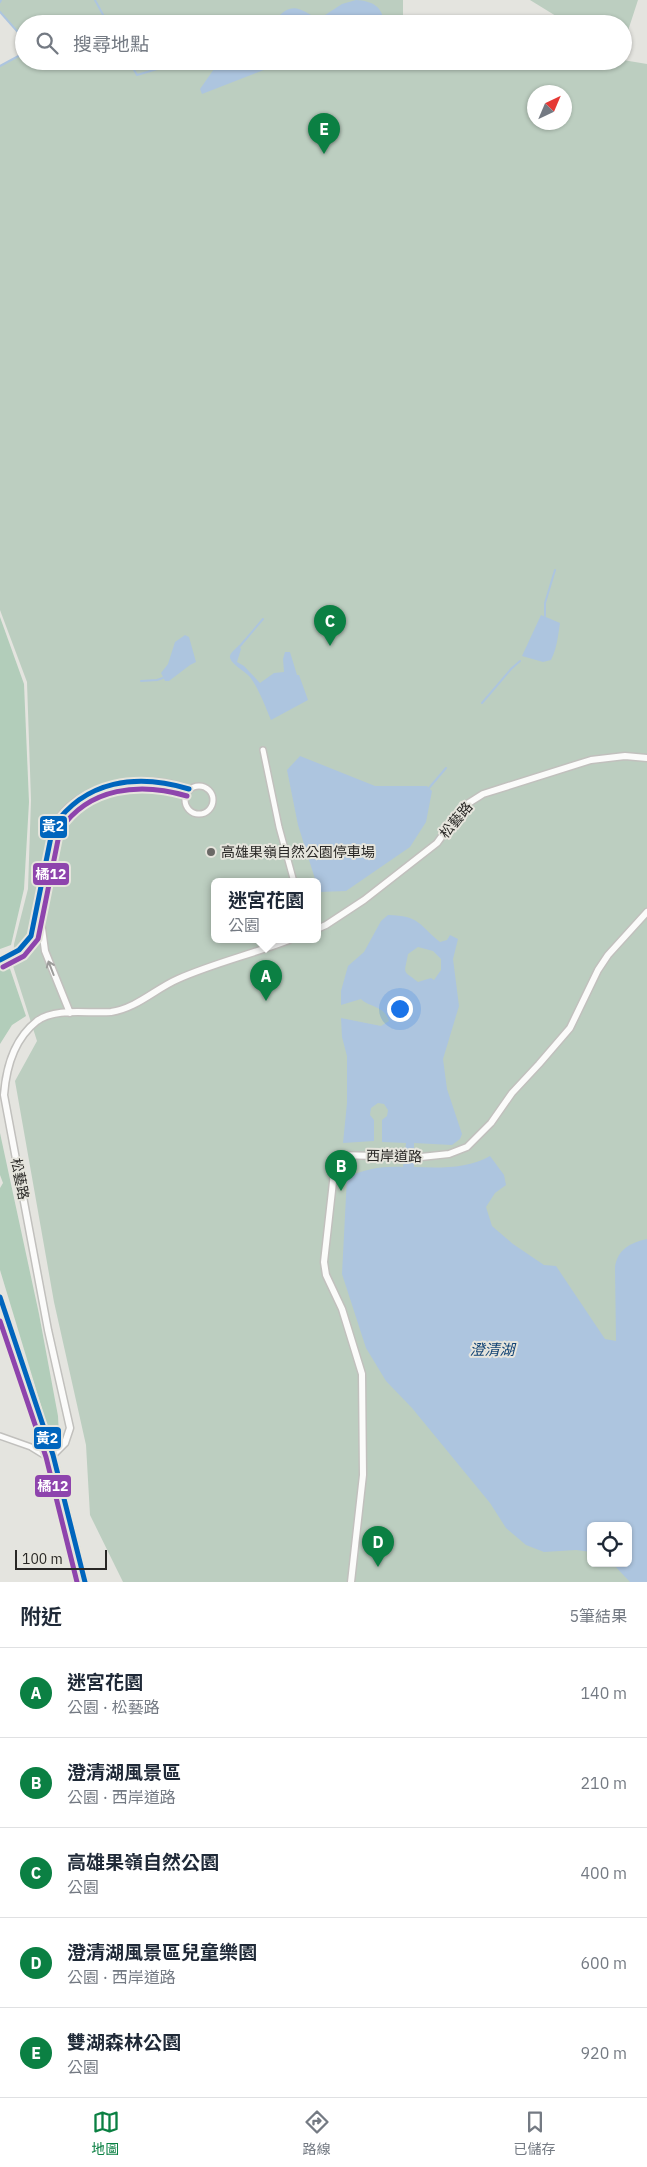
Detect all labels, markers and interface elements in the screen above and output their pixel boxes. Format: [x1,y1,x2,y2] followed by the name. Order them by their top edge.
[15,15,632,70] search box
[33,29,61,57] icon: search
[73,32,149,56] text: 搜尋地點
[527,85,572,130] north arrow
[308,113,340,154] pin: E
[314,605,346,646] pin: C
[436,798,476,842] street label: 松藝路
[39,815,68,839] line badge: 黃2
[42,817,64,835] text: 黃2
[221,843,375,861] place label: 高雄果嶺自然公園停車場
[205,846,217,858] marker: 高雄果嶺自然公園停車場
[32,862,70,886] line badge: 橘12
[36,865,66,883] text: 橘12
[211,878,321,943] popup
[228,888,304,912] text: 迷宮花園
[228,915,260,935] text: 公園
[46,960,55,976] one-way arrow
[250,960,282,1001] pin: A
[387,996,413,1022] your location
[366,1147,422,1165] street label: 西岸道路
[325,1150,357,1191] pin: B
[7,1157,33,1201] street label: 松藝路
[469,1340,516,1359] water label: 澄清湖
[33,1426,62,1450] line badge: 黃2
[36,1429,58,1447] text: 黃2
[34,1474,72,1498] line badge: 橘12
[38,1477,68,1495] text: 橘12
[587,1522,632,1567] map controls
[587,1522,632,1567] button: locate
[362,1526,394,1567] pin: D
[15,1547,108,1570] scale bar
[22,1550,63,1568] text: 100 m
[20,1602,62,1630] text: 附近
[569,1606,627,1626] text: 5筆結果
[67,1670,143,1694] text: 迷宮花園
[31,1683,41,1703] text: A
[580,1683,627,1703] text: 140 m
[67,1697,160,1717] text: 公園 · 松藝路
[67,1760,181,1784] text: 澄清湖風景區
[31,1773,41,1793] text: B
[580,1773,627,1793] text: 210 m
[67,1787,176,1807] text: 公園 · 西岸道路
[67,1850,219,1874] text: 高雄果嶺自然公園
[31,1863,41,1883] text: C
[580,1863,627,1883] text: 400 m
[67,1877,99,1897] text: 公園
[67,1940,257,1964] text: 澄清湖風景區兒童樂園
[30,1953,42,1973] text: D
[580,1953,627,1973] text: 600 m
[67,1967,176,1987] text: 公園 · 西岸道路
[67,2030,181,2054] text: 雙湖森林公園
[31,2043,41,2063] text: E
[580,2043,627,2063] text: 920 m
[67,2057,99,2077] text: 公園
[92,2108,120,2158] tab: 地圖
[303,2108,331,2158] tab: 路線
[514,2108,556,2158] tab: 已儲存

